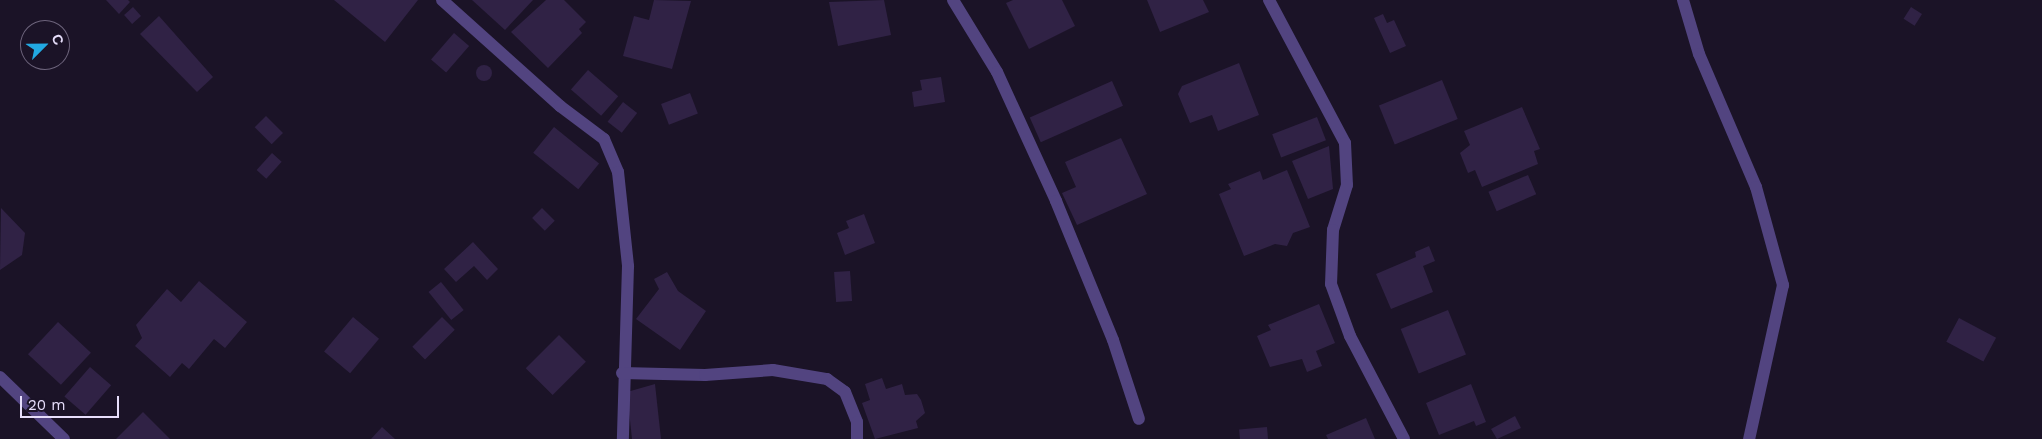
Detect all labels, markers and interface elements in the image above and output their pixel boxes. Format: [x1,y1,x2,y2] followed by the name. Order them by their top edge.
[20,20,70,70] north arrow
[49,32,67,47] text: С
[22,386,121,418] scale bar
[28,396,66,414] text: 20 m

